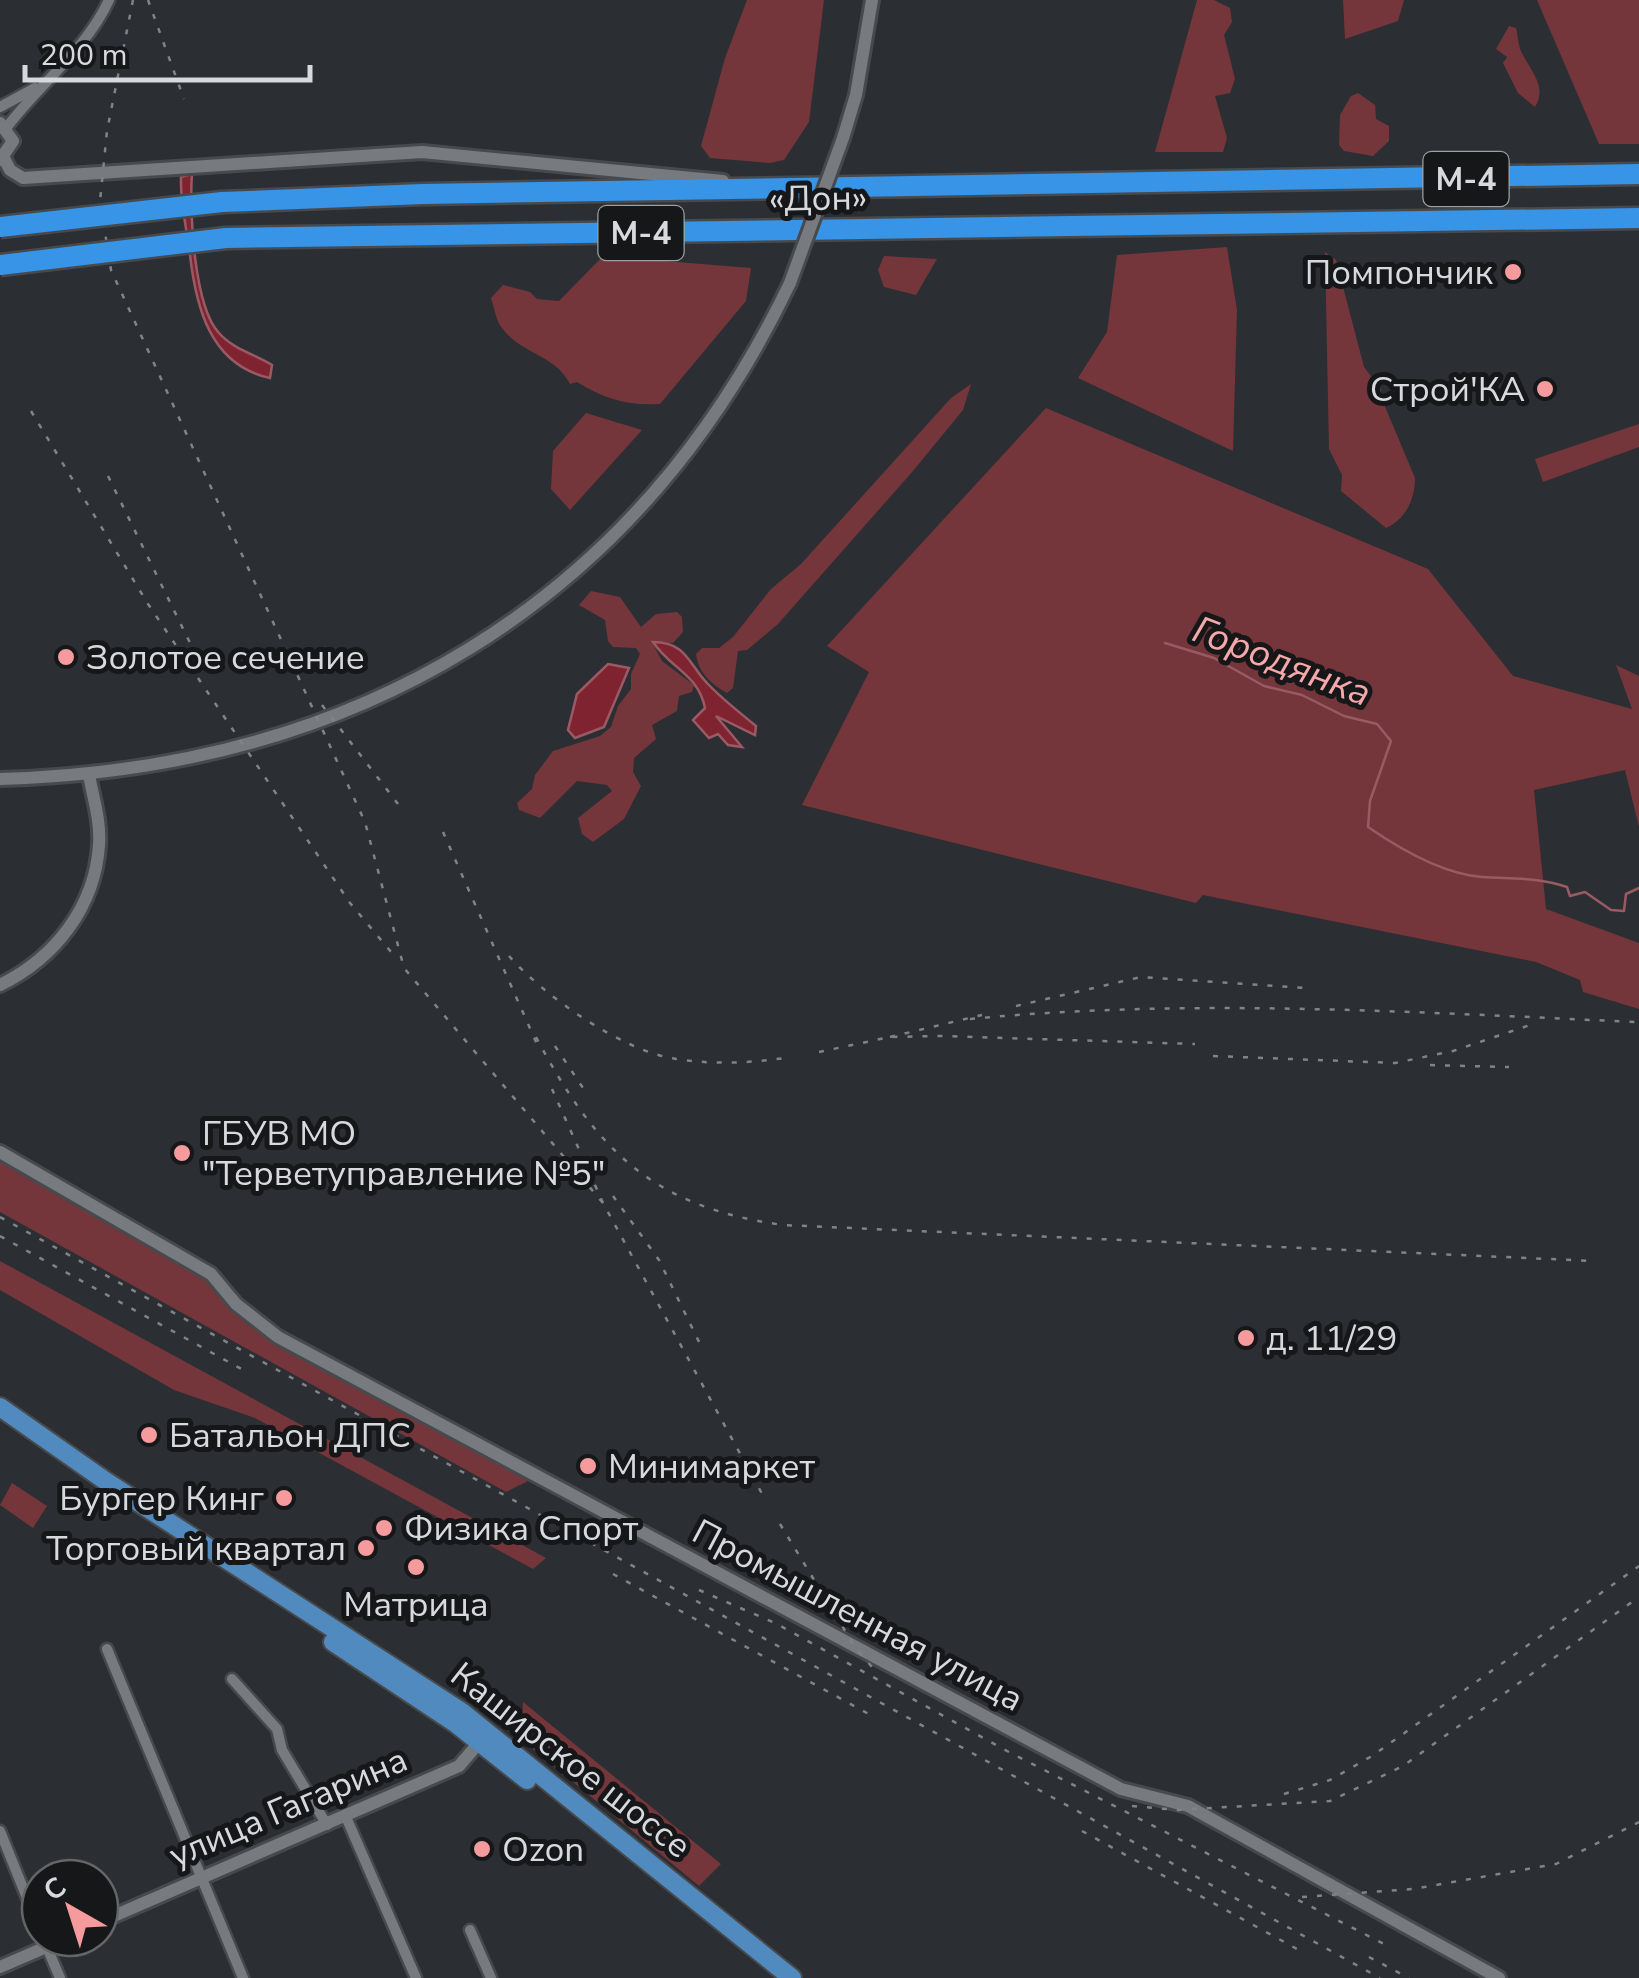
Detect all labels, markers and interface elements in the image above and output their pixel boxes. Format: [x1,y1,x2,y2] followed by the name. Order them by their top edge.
[25,20,310,82] scale bar
[40,35,127,76] text: 200 m
[1424,152,1508,206] road number: М-4
[768,174,868,223] street label: «Дон»
[598,206,684,260] road number: М-4
[1305,249,1494,296] place label: Помпончик
[1502,261,1524,283] marker: Помпончик
[1370,366,1525,413] place label: Строй'КА
[1534,378,1556,400] marker: Строй'КА
[1185,604,1378,719] water label: Городянка
[86,634,365,681] place label: Золотое сечение
[55,646,77,668] marker: Золотое сечение
[202,1110,606,1197] place label: ГБУВ МО "Терветуправление №5"
[171,1142,193,1164] marker: ГБУВ МО "Терветуправление №5"
[1266,1315,1398,1362] place label: д. 11/29
[1235,1327,1257,1349] marker: д. 11/29
[169,1412,411,1459] place label: Батальон ДПС
[138,1424,160,1446] marker: Батальон ДПС
[608,1443,815,1490] place label: Минимаркет
[577,1455,599,1477] marker: Минимаркет
[59,1475,264,1522] place label: Бургер Кинг
[273,1487,295,1509] marker: Бургер Кинг
[404,1505,639,1552] place label: Физика Спорт
[684,1508,1031,1723] street label: Промышленная улица
[373,1517,395,1539] marker: Физика Спорт
[46,1525,346,1572] place label: Торговый квартал
[355,1537,377,1559] marker: Торговый квартал
[405,1556,427,1578] marker: Матрица
[343,1581,489,1628] place label: Матрица
[441,1652,701,1869] street label: Каширское шоссе
[162,1736,414,1879] street label: улица Гагарина
[502,1826,584,1873] place label: Ozon
[471,1838,493,1860] marker: Ozon
[20,1858,120,1958] north arrow
[36,1869,74,1910] text: С

